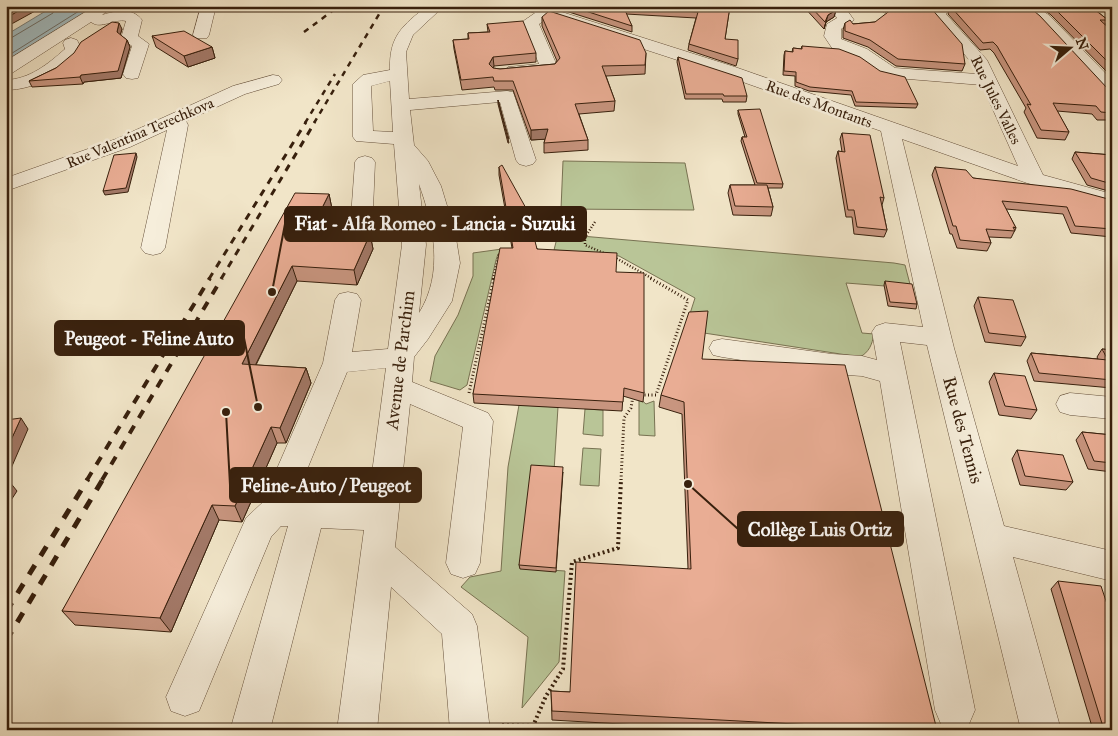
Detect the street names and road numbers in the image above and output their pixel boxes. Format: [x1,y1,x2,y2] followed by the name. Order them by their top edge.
[966,53,1025,148] street label: Rue Jules Valles
[763,76,875,132] street label: Rue des Montants
[64,93,217,172] street label: Rue Valentina Terechkova
[380,289,419,432] street label: Avenue de Parchim
[938,374,988,486] street label: Rue des Tennis

